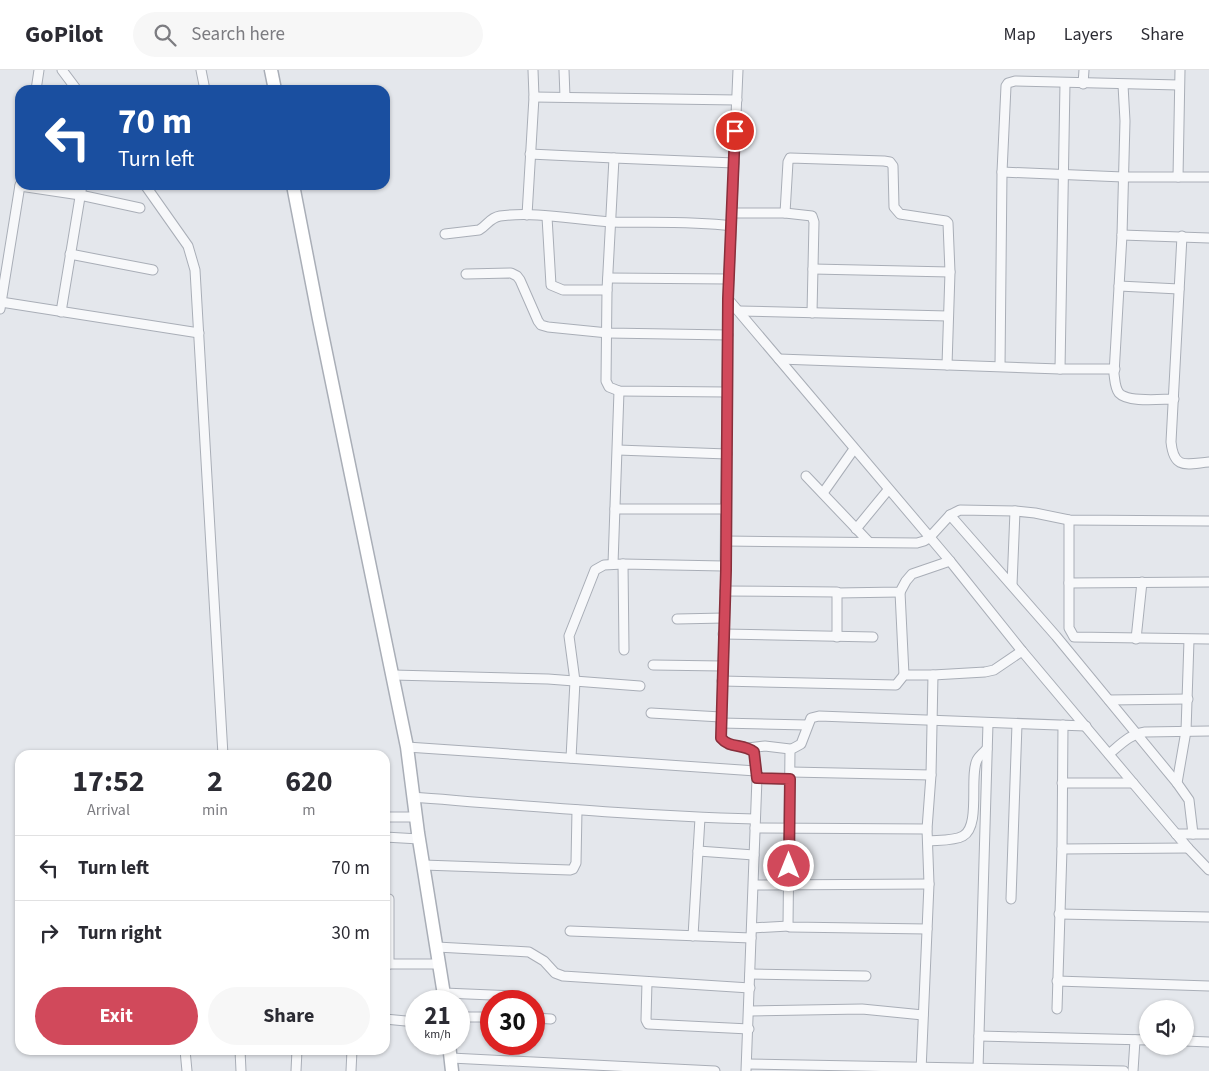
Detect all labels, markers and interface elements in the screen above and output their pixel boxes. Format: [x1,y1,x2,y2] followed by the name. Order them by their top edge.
[133,12,483,57] search box
[25,17,103,52] text: GoPilot
[151,21,179,49] icon: search
[191,21,285,48] text: Search here
[1004,22,1036,47] text: Map
[1064,22,1113,47] text: Layers
[1141,22,1184,47] text: Share
[118,97,192,147] text: 70 m
[35,105,100,170] icon: left
[714,110,756,152] pin
[721,117,749,145] icon: arrive
[118,143,194,175] text: Turn left
[72,760,145,803] text: 17:52
[207,760,223,803] text: 2
[285,760,333,803] text: 620
[87,799,130,821] text: Arrival
[202,799,228,821] text: min
[302,799,316,821] text: m
[762,839,814,891] position arrow
[35,854,63,882] icon: left
[78,855,149,882] text: Turn left
[332,855,370,882] text: 70 m
[35,919,63,947] icon: right
[78,920,162,947] text: Turn right
[332,920,370,947] text: 30 m
[35,987,198,1045] button: Exit
[208,987,370,1045] button: Share
[480,990,545,1055] speed limit sign: 30
[424,998,451,1034] text: 21
[1139,1000,1194,1055] map controls
[1139,1000,1194,1055] button: sound
[424,1026,451,1043] text: km/h

